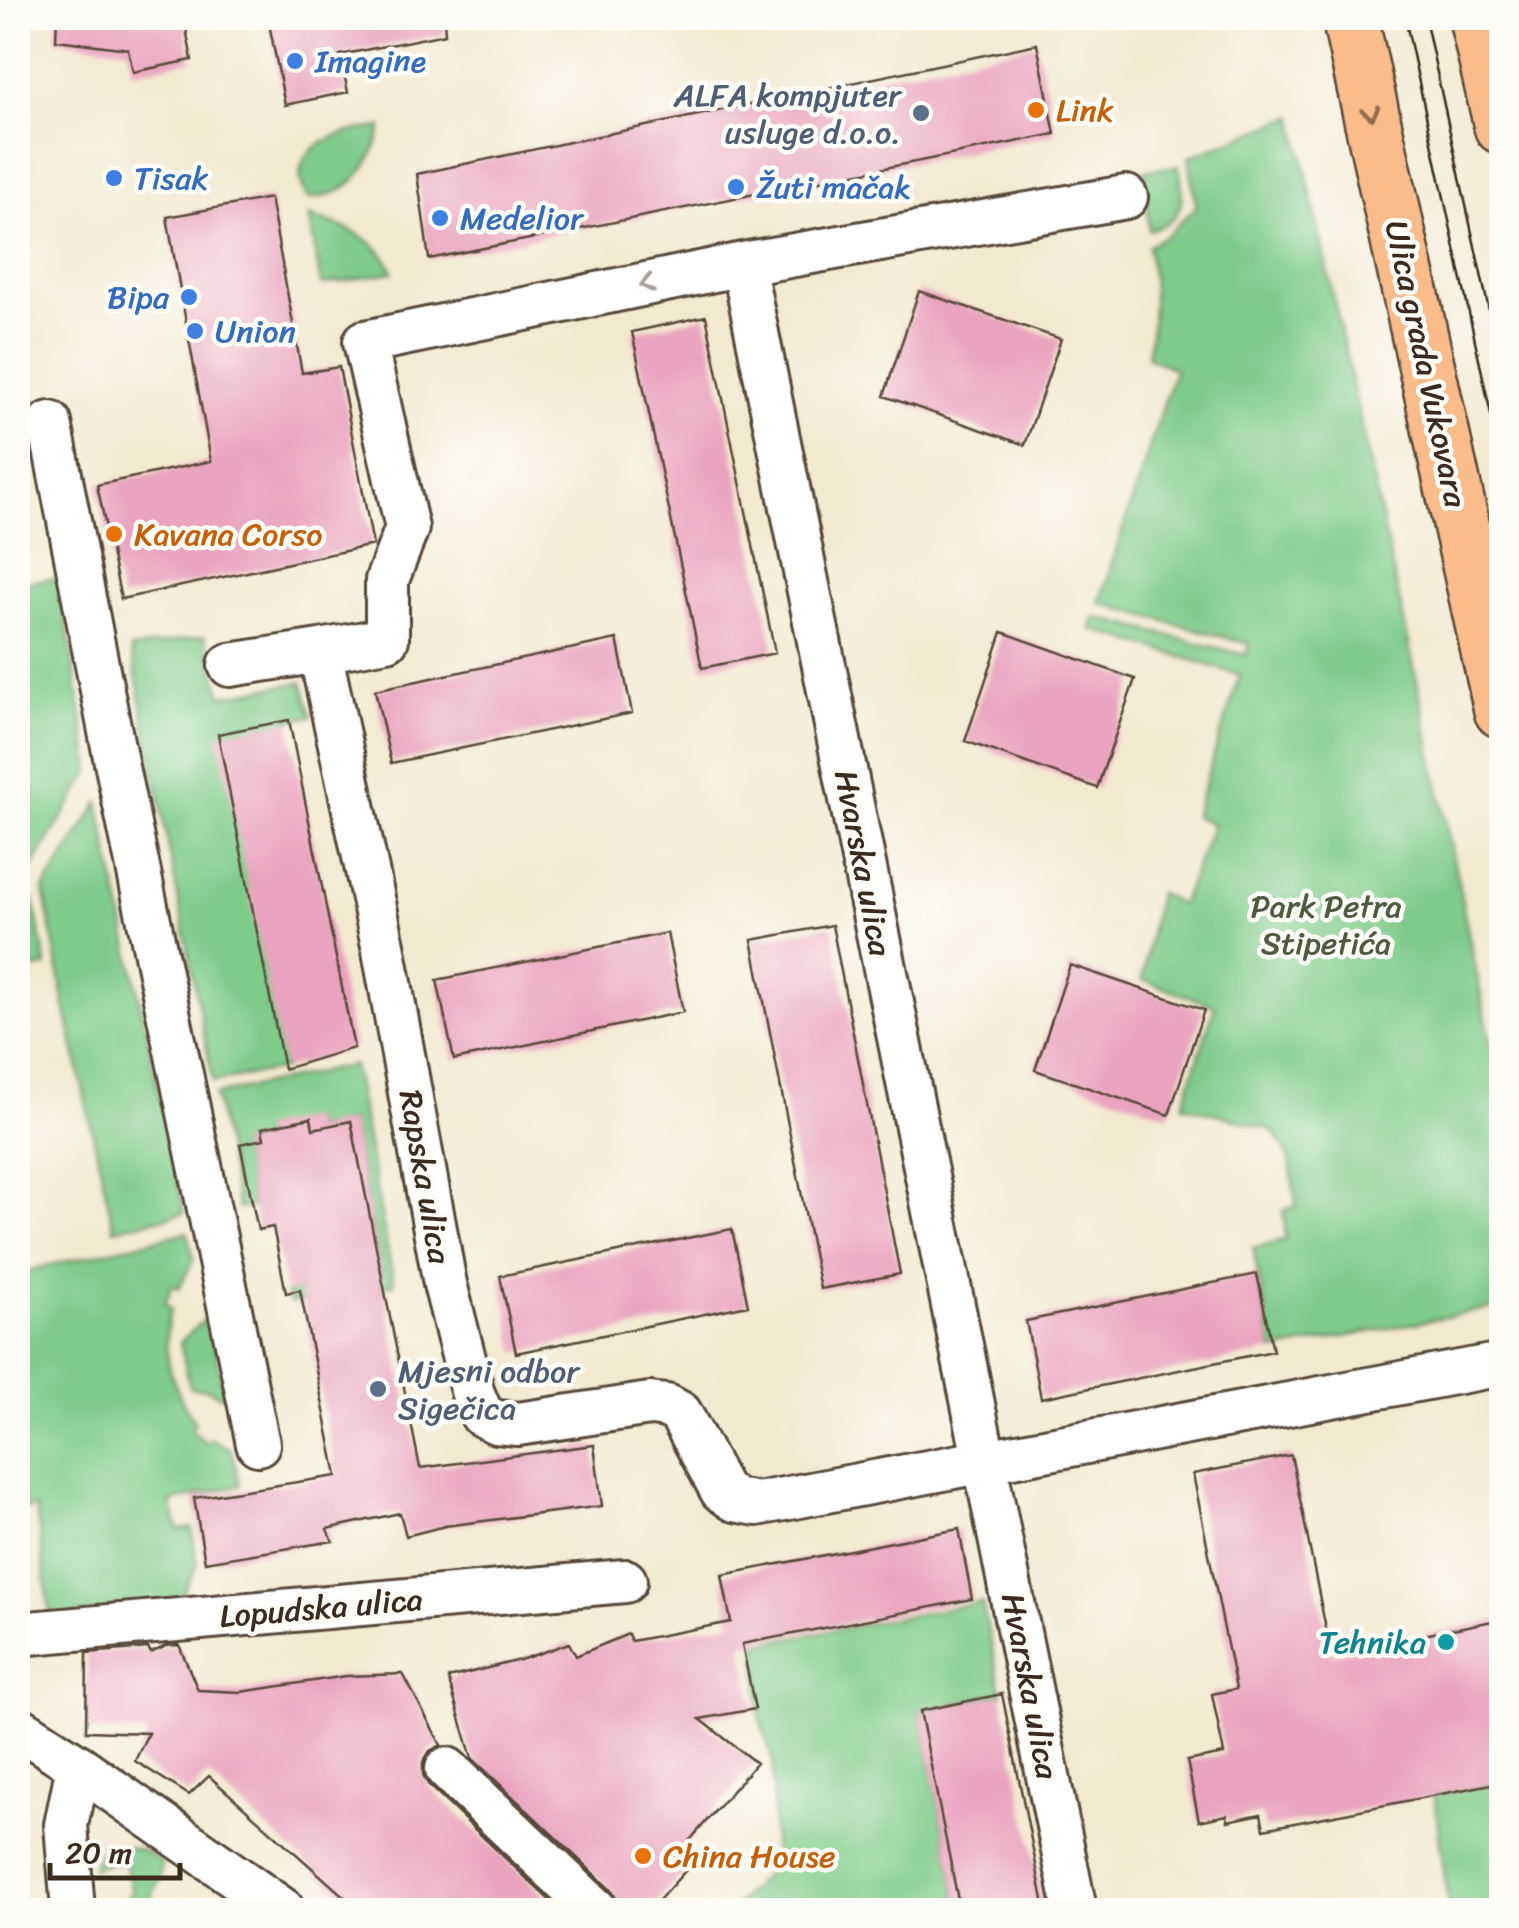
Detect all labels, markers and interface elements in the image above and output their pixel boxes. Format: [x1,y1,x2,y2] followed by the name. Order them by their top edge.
[314,33,426,90] place label: Imagine
[284,50,306,72] marker: Imagine
[673,67,903,161] place label: ALFA kompjuter usluge d.o.o.
[1056,82,1114,139] place label: Link
[1025,99,1047,121] marker: Link
[910,102,932,124] marker: ALFA kompjuter usluge d.o.o.
[1359,104,1380,121] one-way arrow
[134,150,208,207] place label: Tisak
[756,159,911,216] place label: Žuti mačak
[103,167,125,189] marker: Tisak
[725,176,747,198] marker: Žuti mačak
[460,190,585,247] place label: Medelior
[429,207,451,229] marker: Medelior
[1368,215,1484,514] street label: Ulica grada Vukovara
[107,269,170,326] place label: Bipa
[639,272,656,293] one-way arrow
[178,286,200,308] marker: Bipa
[215,303,296,360] place label: Union
[184,320,206,342] marker: Union
[134,506,322,563] place label: Kavana Corso
[103,523,125,545] marker: Kavana Corso
[817,765,909,962] street label: Hvarska ulica
[1250,878,1402,972] park label: Park Petra Stipetića
[382,1086,468,1269] street label: Rapska ulica
[398,1343,581,1437] place label: Mjesni odbor Sigečica
[367,1378,389,1400] marker: Mjesni odbor Sigečica
[217,1571,425,1645] street label: Lopudska ulica
[984,1588,1076,1785] street label: Hvarska ulica
[1319,1614,1426,1671] place label: Tehnika
[1435,1631,1457,1653] marker: Tehnika
[50,1818,180,1880] scale bar
[65,1826,132,1880] text: 20 m
[663,1828,835,1885] place label: China House
[632,1845,654,1867] marker: China House

